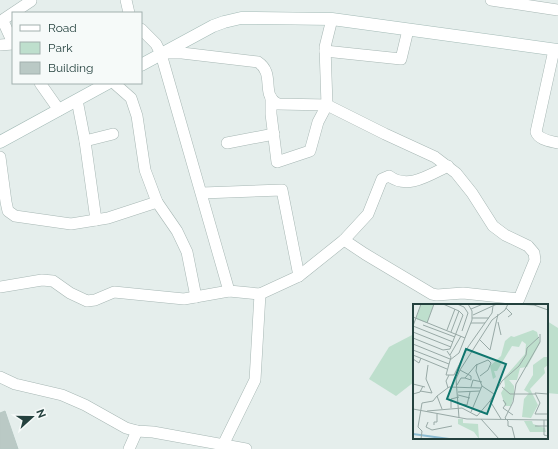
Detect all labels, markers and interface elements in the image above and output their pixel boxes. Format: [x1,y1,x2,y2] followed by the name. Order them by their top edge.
[12,12,142,84] legend
[48,21,77,35] text: Road
[48,41,73,55] text: Park
[48,61,94,75] text: Building
[413,304,548,439] inset map
[12,397,52,437] north arrow
[33,407,48,420] text: N

